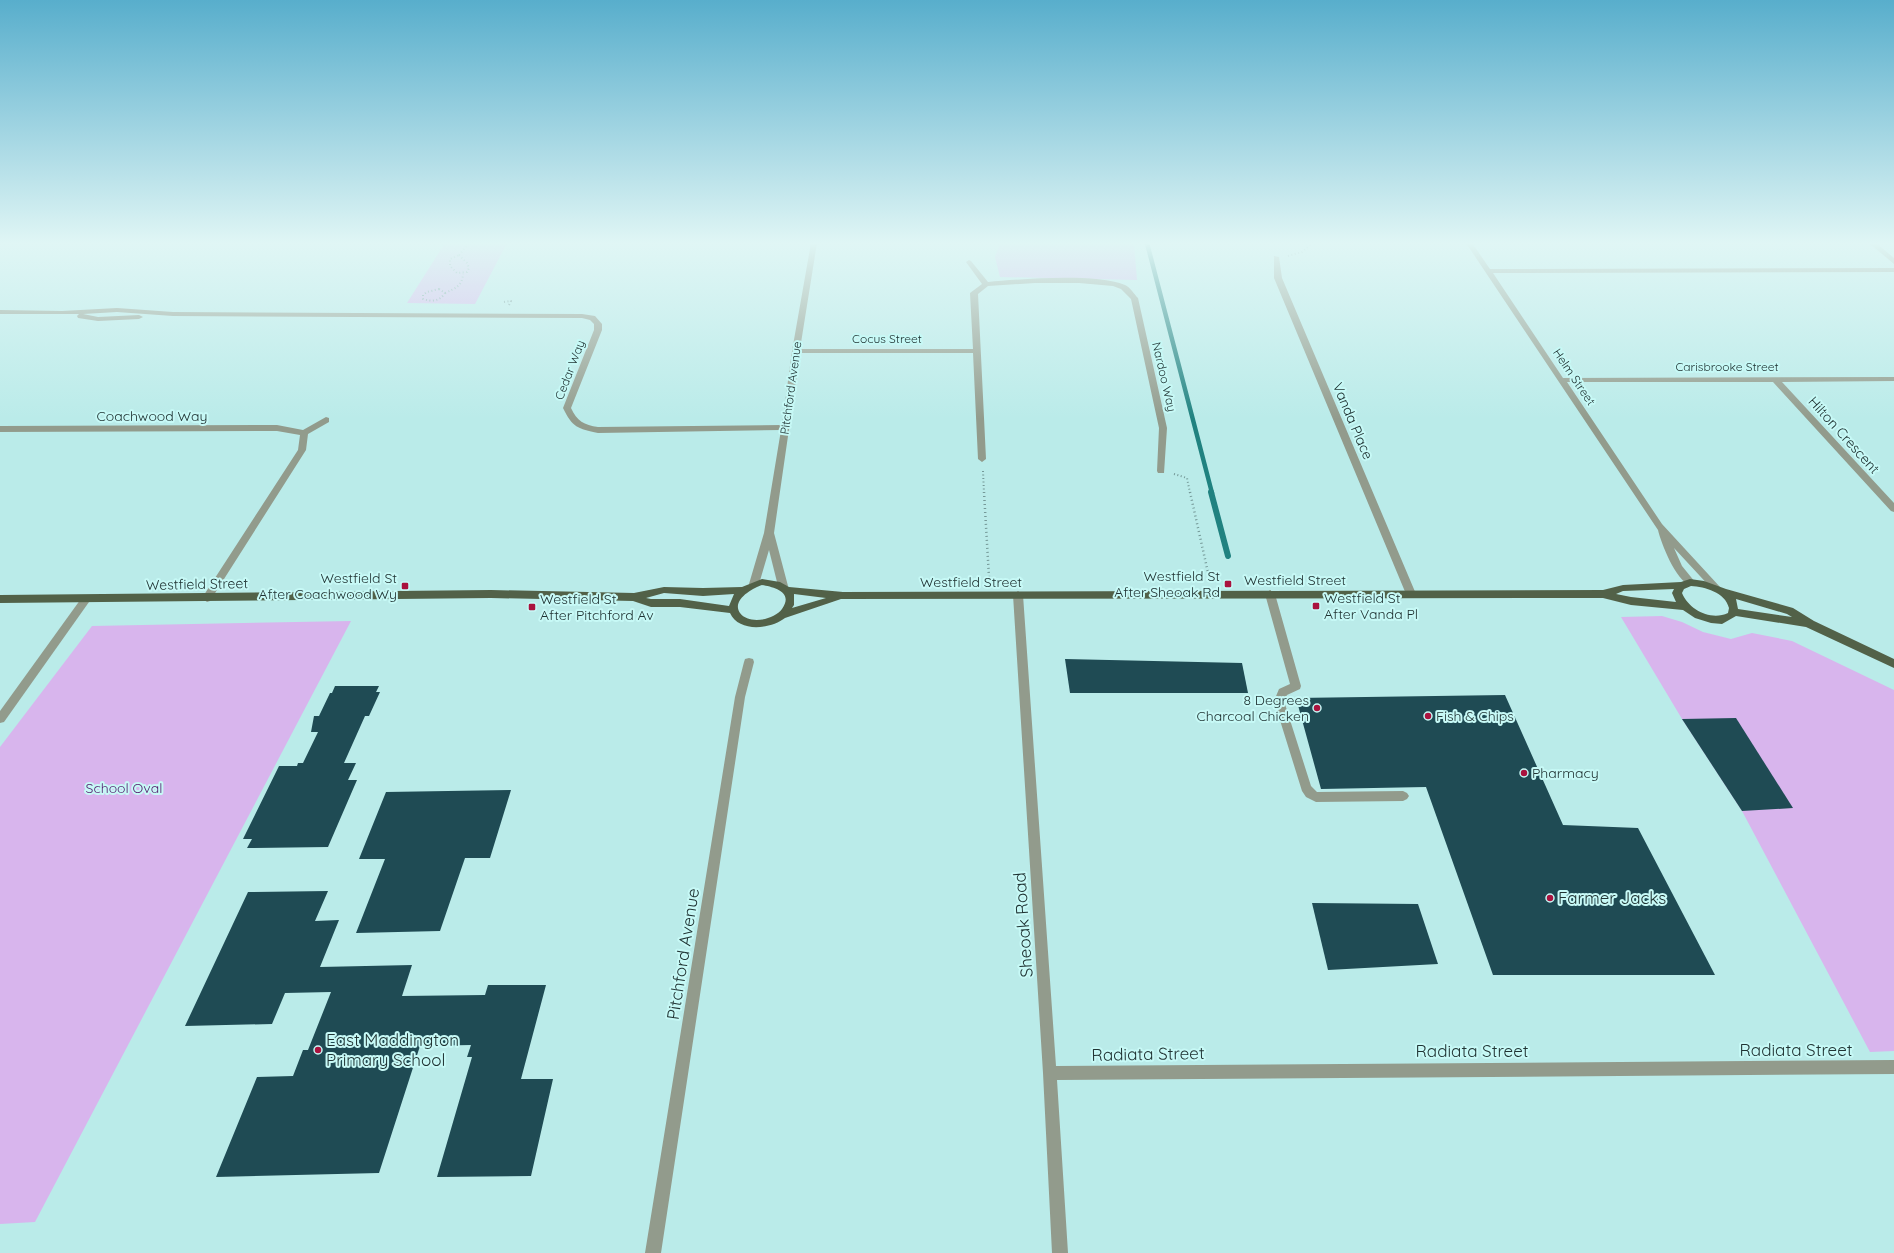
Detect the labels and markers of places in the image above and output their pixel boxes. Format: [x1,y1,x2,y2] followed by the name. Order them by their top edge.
[1114,567,1220,601] place label: Westfield St After Sheoak Rd
[259,569,397,603] place label: Westfield St After Coachwood Wy
[1223,579,1233,589] marker: Westfield St After Sheoak Rd
[400,581,410,591] marker: Westfield St After Coachwood Wy
[1324,589,1418,623] place label: Westfield St After Vanda Pl
[540,590,654,624] place label: Westfield St After Pitchford Av
[1311,601,1321,611] marker: Westfield St After Vanda Pl
[527,602,537,612] marker: Westfield St After Pitchford Av
[1197,691,1309,725] place label: 8 Degrees Charcoal Chicken
[1312,703,1322,713] marker: 8 Degrees Charcoal Chicken
[1436,707,1514,725] place label: Fish & Chips
[1423,711,1433,721] marker: Fish & Chips
[1532,764,1599,782] place label: Pharmacy
[1519,768,1529,778] marker: Pharmacy
[1558,887,1666,908] place label: Farmer Jacks
[1545,893,1555,903] marker: Farmer Jacks
[326,1029,459,1070] place label: East Maddington Primary School
[313,1045,323,1055] marker: East Maddington Primary School

